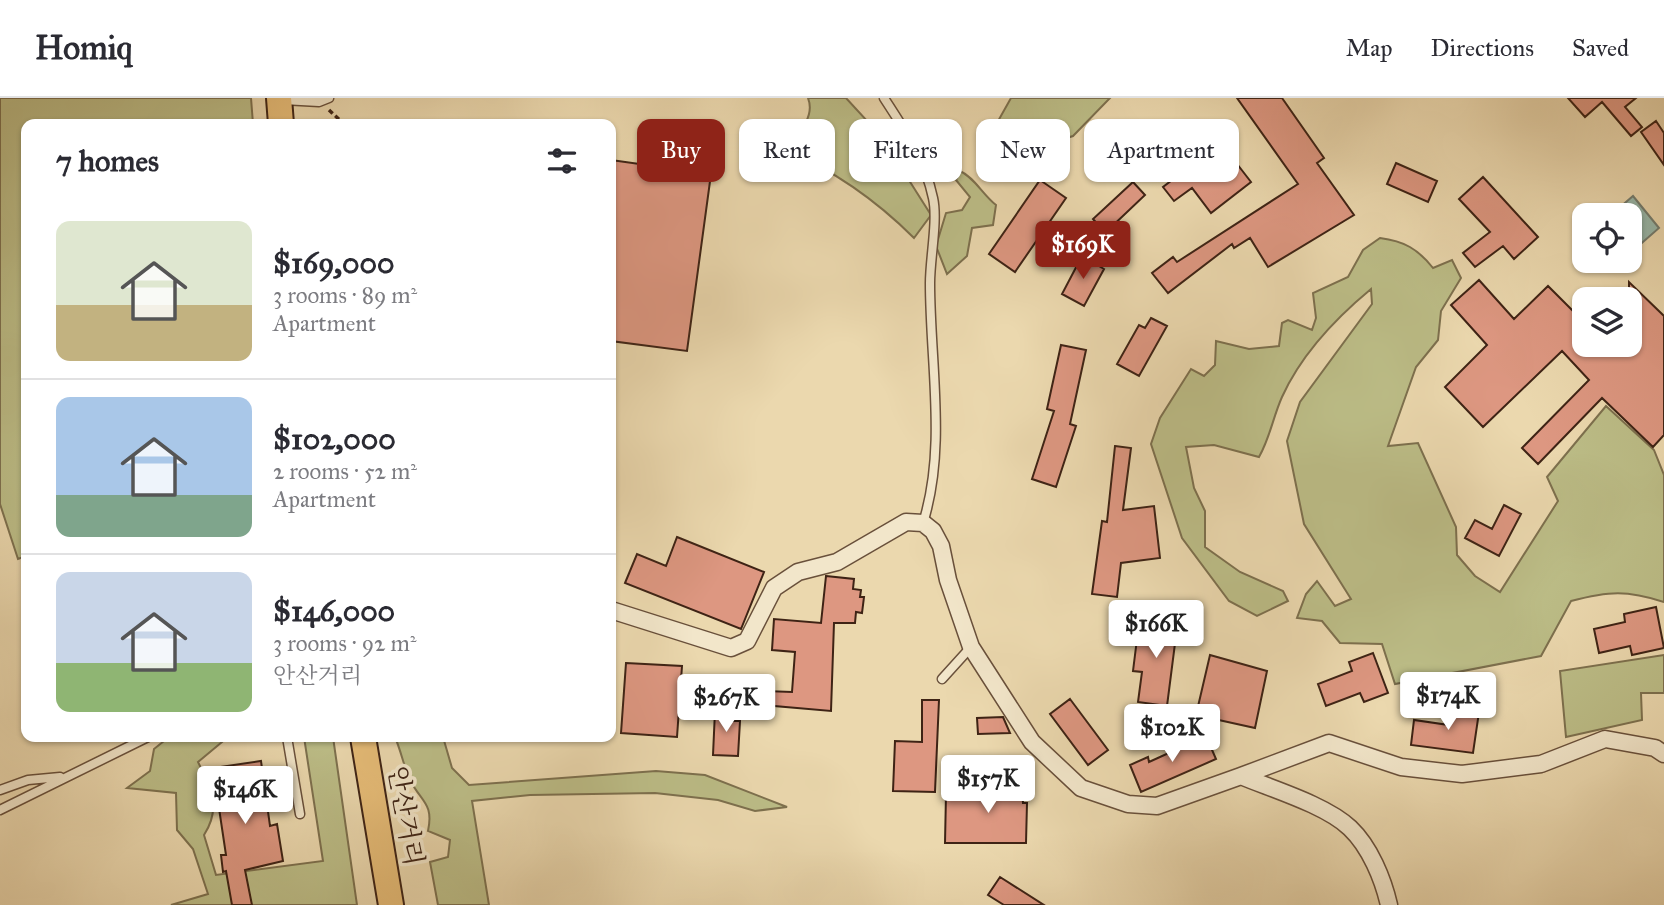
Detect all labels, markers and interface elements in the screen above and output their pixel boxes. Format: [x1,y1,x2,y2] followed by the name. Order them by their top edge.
[35,28,132,68] text: Homiq
[1346,33,1393,63] text: Map
[1431,33,1534,63] text: Directions
[1572,33,1629,63] text: Saved
[637,119,725,182] chip: Buy
[739,119,835,182] chip: Rent
[849,119,962,182] chip: Filters
[976,119,1070,182] chip: New
[1084,119,1239,182] chip: Apartment
[543,142,581,180] icon: filters
[56,143,159,179] text: 7 homes
[1572,203,1642,357] map controls
[1572,203,1642,273] button: locate
[1034,222,1132,281] pin: $169K
[1051,230,1115,258] text: $169K
[273,245,394,281] text: $169,000
[112,249,196,333] icon: home
[273,281,417,309] text: 3 rooms · 89 m²
[1572,287,1642,357] button: layers
[273,309,376,337] text: Apartment
[273,421,396,457] text: $102,000
[112,425,196,509] icon: home
[273,457,417,485] text: 2 rooms · 52 m²
[273,485,376,513] text: Apartment
[273,593,395,629] text: $146,000
[112,600,196,684] icon: home
[1107,601,1205,660] pin: $166K
[1125,609,1187,637] text: $166K
[273,629,416,657] text: 3 rooms · 92 m²
[273,661,362,689] text: 안산거리
[1399,672,1497,732] pin: $174K
[677,674,775,734] pin: $267K
[1416,681,1480,709] text: $174K
[693,683,759,711] text: $267K
[1123,704,1221,764] pin: $102K
[1140,713,1204,741] text: $102K
[939,756,1037,815] pin: $157K
[382,764,430,868] street label: 안산거리
[957,764,1019,792] text: $157K
[196,766,294,826] pin: $146K
[213,775,277,803] text: $146K

